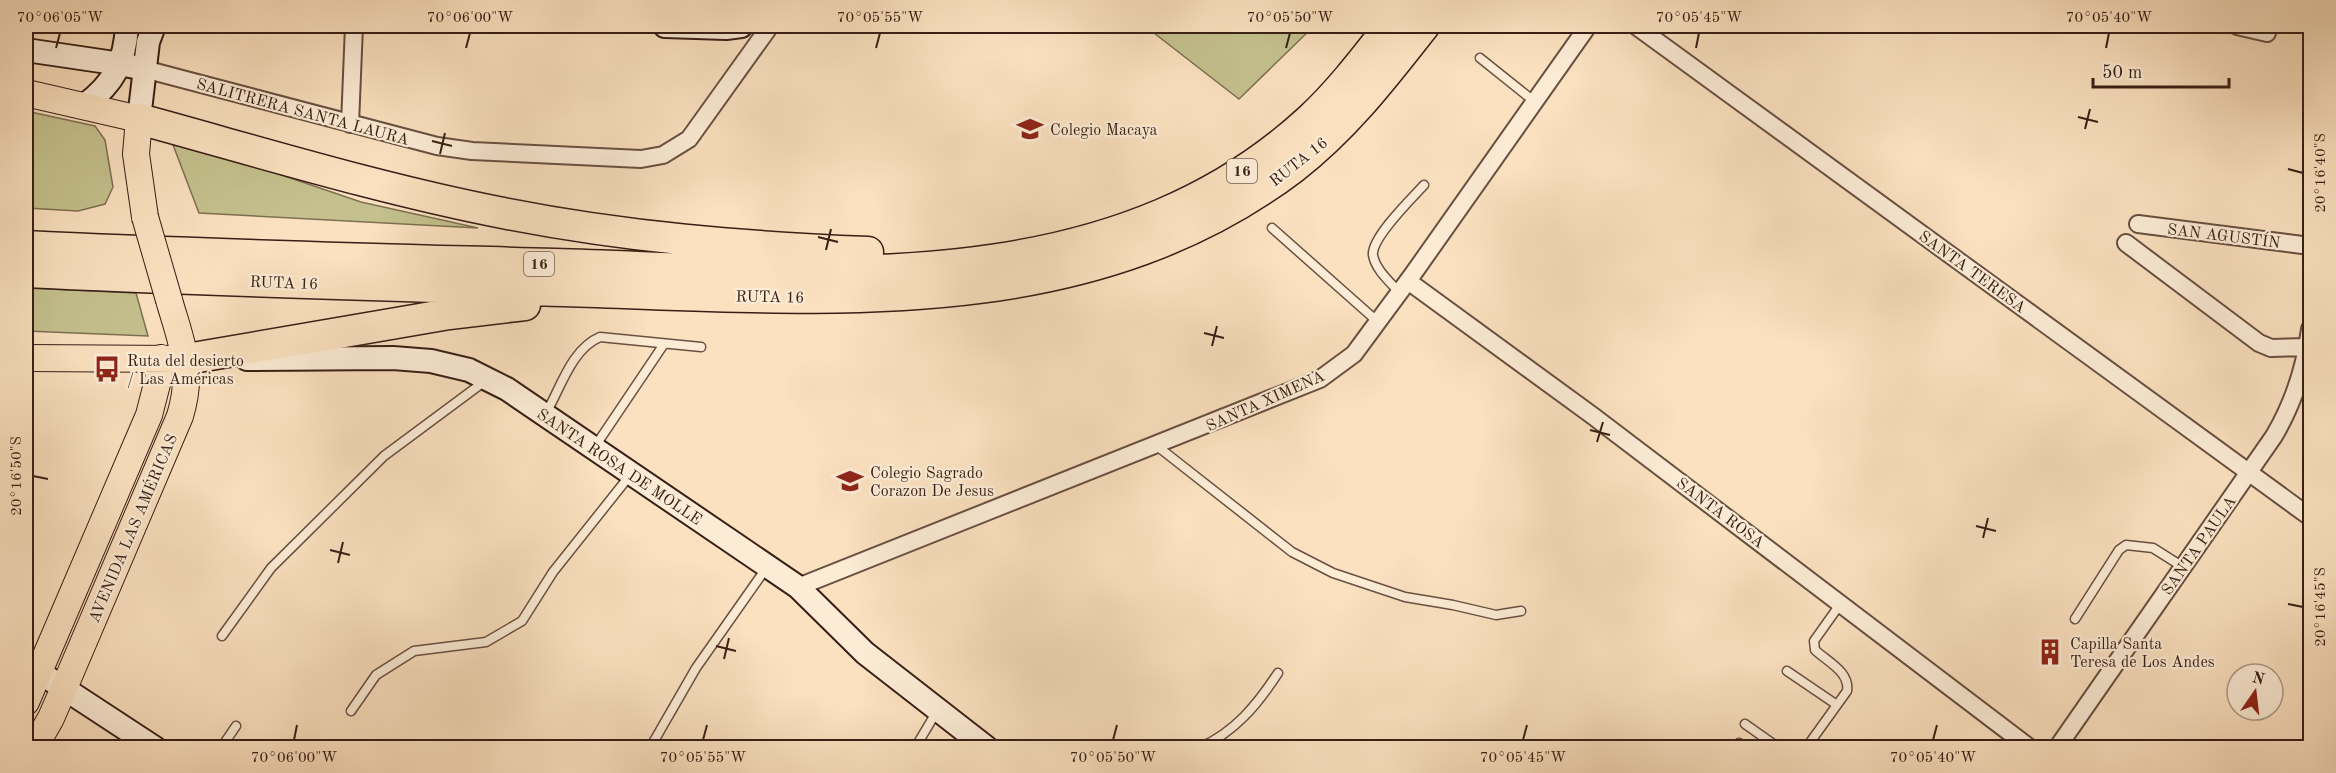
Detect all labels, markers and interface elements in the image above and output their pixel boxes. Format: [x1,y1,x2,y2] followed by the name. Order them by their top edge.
[17,11,103,26] text: 70°06'05"W
[427,11,513,26] text: 70°06'00"W
[837,11,923,26] text: 70°05'55"W
[1247,11,1333,26] text: 70°05'50"W
[1656,11,1742,26] text: 70°05'45"W
[2066,11,2152,26] text: 70°05'40"W
[2093,51,2230,89] scale bar
[2102,64,2142,82] text: 50 m
[194,77,411,149] street label: SALITRERA SANTA LAURA
[1015,114,1045,144] school or university icon: Colegio Macaya
[1050,123,1158,139] place label: Colegio Macaya
[2314,133,2329,213] text: 20°16'40"S
[1267,135,1331,190] street label: RUTA 16
[1227,159,1257,183] road number: 16
[2166,218,2282,252] street label: SAN AGUSTÍN
[1915,229,2028,317] street label: SANTA TERESA
[524,252,554,276] road number: 16
[249,275,319,293] street label: RUTA 16
[735,289,804,307] street label: RUTA 16
[92,354,122,384] bus stop icon: Ruta del desierto / Las Américas
[127,354,244,388] place label: Ruta del desierto / Las Américas
[1204,369,1327,435] street label: SANTA XIMENA
[534,407,704,529] street label: SANTA ROSA DE MOLLE
[83,430,181,626] street label: AVENIDA LAS AMÉRICAS
[10,436,25,516] text: 20°16'50"S
[835,466,865,496] school or university icon: Colegio Sagrado Corazon De Jesus
[870,466,994,500] place label: Colegio Sagrado Corazon De Jesus
[1673,476,1767,552] street label: SANTA ROSA
[2160,494,2240,599] street label: SANTA PAULA
[2314,567,2329,647] text: 20°16'45"S
[2035,637,2065,667] building icon: Capilla Santa Teresa de Los Andes
[2070,637,2215,671] place label: Capilla Santa Teresa de Los Andes
[2225,662,2285,722] north arrow
[2250,670,2267,689] text: N
[251,751,337,766] text: 70°06'00"W
[660,751,746,766] text: 70°05'55"W
[1070,751,1156,766] text: 70°05'50"W
[1480,751,1566,766] text: 70°05'45"W
[1890,751,1976,766] text: 70°05'40"W

